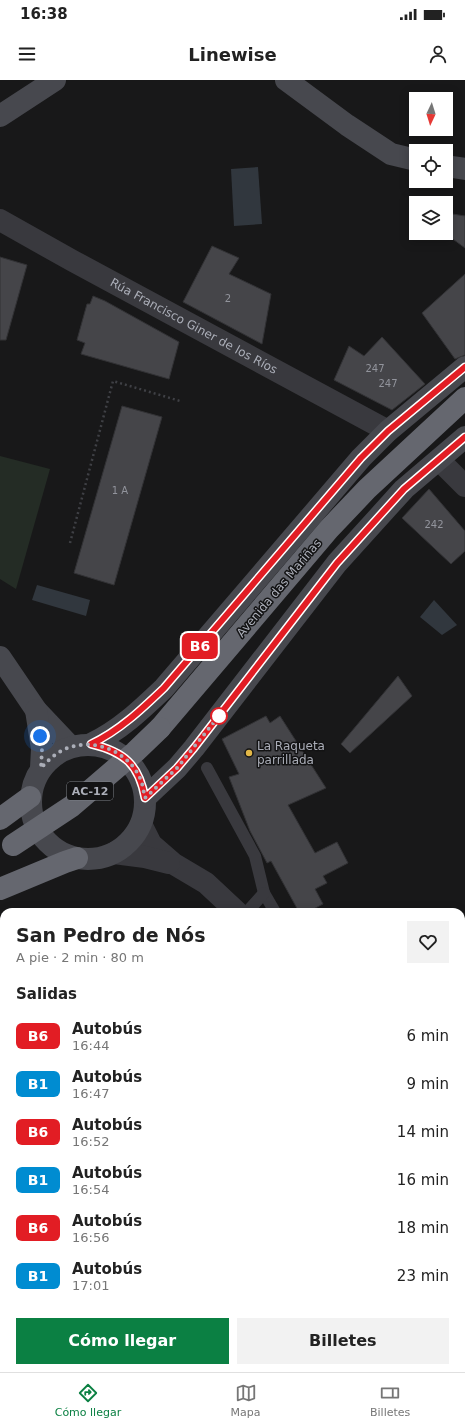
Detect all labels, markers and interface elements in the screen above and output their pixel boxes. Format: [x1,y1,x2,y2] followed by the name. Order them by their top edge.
[20,5,68,23] text: 16:38
[16,43,38,65] icon: menu
[427,43,449,65] icon: person
[188,44,277,65] text: Linewise
[409,92,453,136] north arrow
[409,92,453,240] map controls
[409,144,453,188] button: locate
[409,196,453,240] button: layers
[108,275,280,377] street label: Rúa Francisco Giner de los Ríos
[225,293,231,304] house number: 2
[365,363,385,374] house number: 247
[378,378,398,389] house number: 247
[112,485,128,496] house number: 1 A
[424,519,444,530] house number: 242
[234,536,324,640] street label: Avenida das Mariñas
[182,633,218,659] line badge: B6
[190,638,210,654] text: B6
[210,707,228,725] unlabelled marker
[30,726,50,746] your location
[257,739,325,767] place label: La Raqueta parrillada
[244,748,254,758] marker: La Raqueta parrillada
[67,782,113,800] road number: AC-12
[407,921,449,963] button: heart
[16,924,205,946] text: San Pedro de Nós
[16,950,144,965] text: A pie · 2 min · 80 m
[16,985,77,1003] text: Salidas
[72,1020,142,1038] text: Autobús
[406,1027,449,1045] text: 6 min
[28,1028,48,1044] text: B6
[72,1038,109,1053] text: 16:44
[72,1068,142,1086] text: Autobús
[406,1075,449,1093] text: 9 min
[28,1076,48,1092] text: B1
[72,1086,109,1101] text: 16:47
[72,1116,142,1134] text: Autobús
[397,1123,449,1141] text: 14 min
[28,1124,48,1140] text: B6
[72,1134,109,1149] text: 16:52
[72,1164,142,1182] text: Autobús
[397,1171,449,1189] text: 16 min
[28,1172,48,1188] text: B1
[72,1182,109,1197] text: 16:54
[72,1212,142,1230] text: Autobús
[397,1219,449,1237] text: 18 min
[28,1220,48,1236] text: B6
[72,1230,109,1245] text: 16:56
[72,1260,142,1278] text: Autobús
[397,1267,449,1285] text: 23 min
[28,1268,48,1284] text: B1
[72,1278,109,1293] text: 17:01
[16,1318,229,1364] button: Cómo llegar
[237,1318,449,1364] button: Billetes
[55,1382,121,1419] tab: Cómo llegar
[231,1382,261,1419] tab: Mapa
[370,1382,410,1419] tab: Billetes

